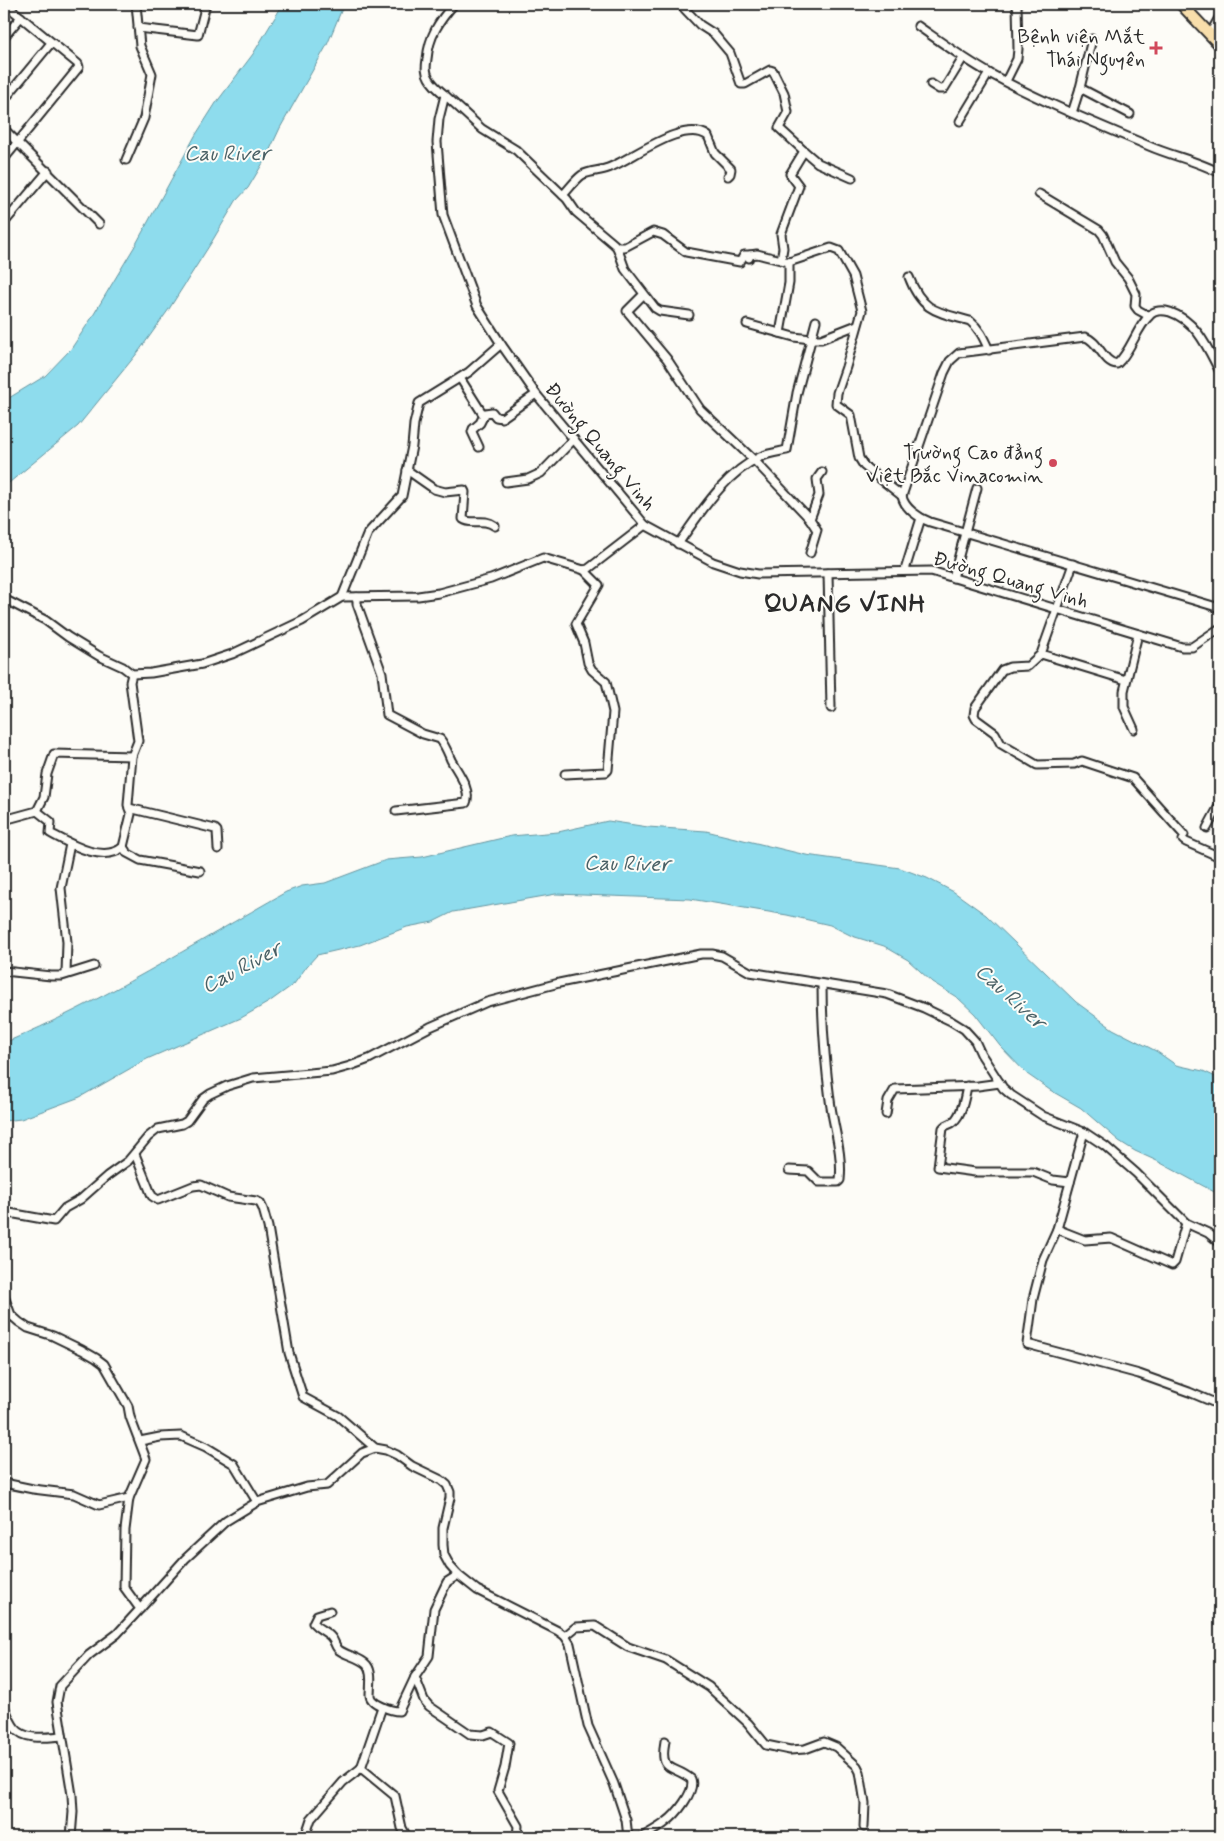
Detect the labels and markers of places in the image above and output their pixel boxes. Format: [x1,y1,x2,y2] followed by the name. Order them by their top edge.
[1017,24,1145,76] place label: Bệnh viện Mắt Thái Nguyên
[1149,41,1163,55] marker: Bệnh viện Mắt Thái Nguyên
[866,440,1043,490] place label: Trường Cao đẳng Việt Bắc Vinacomin
[1047,457,1059,469] marker: Trường Cao đẳng Việt Bắc Vinacomin

